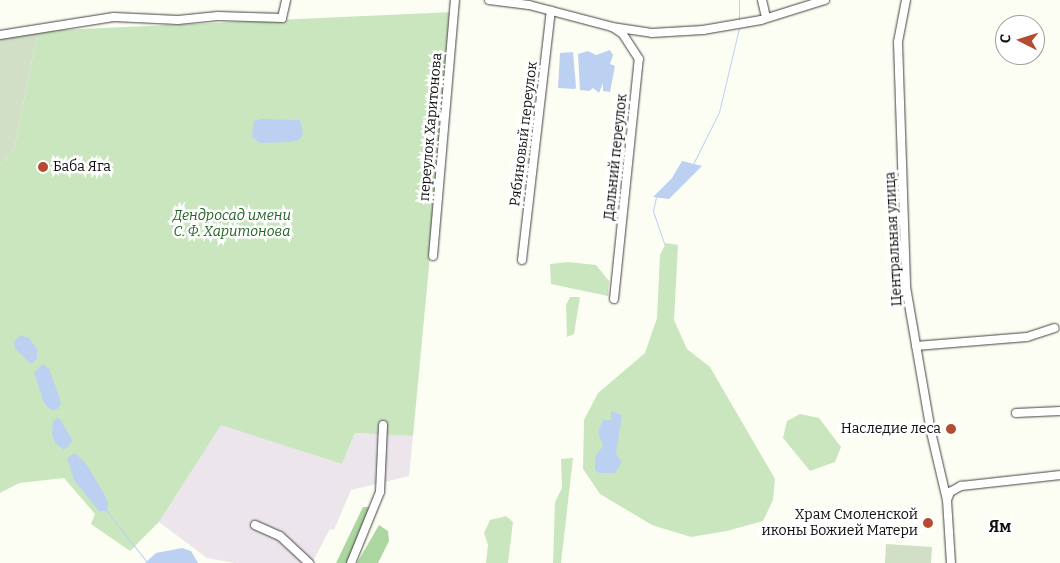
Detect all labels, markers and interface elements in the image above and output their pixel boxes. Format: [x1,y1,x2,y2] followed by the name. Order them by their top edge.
[995,15,1045,65] north arrow
[997,34,1014,44] text: С
[416,52,446,202] street label: переулок Харитонова
[507,61,541,207] street label: Рябиновый переулок
[601,93,631,221] street label: Дальний переулок
[53,159,111,175] place label: Баба Яга
[37,161,49,173] marker: Баба Яга
[882,171,906,307] street label: Центральная улица
[173,208,291,240] park label: Дендросад имени С. Ф. Харитонова
[841,421,941,437] place label: Наследие леса
[945,423,957,435] marker: Наследие леса
[761,507,918,540] place label: Храм Смоленской иконы Божией Матери
[922,517,934,529] marker: Храм Смоленской иконы Божией Матери
[989,517,1011,537] district label: Ям

